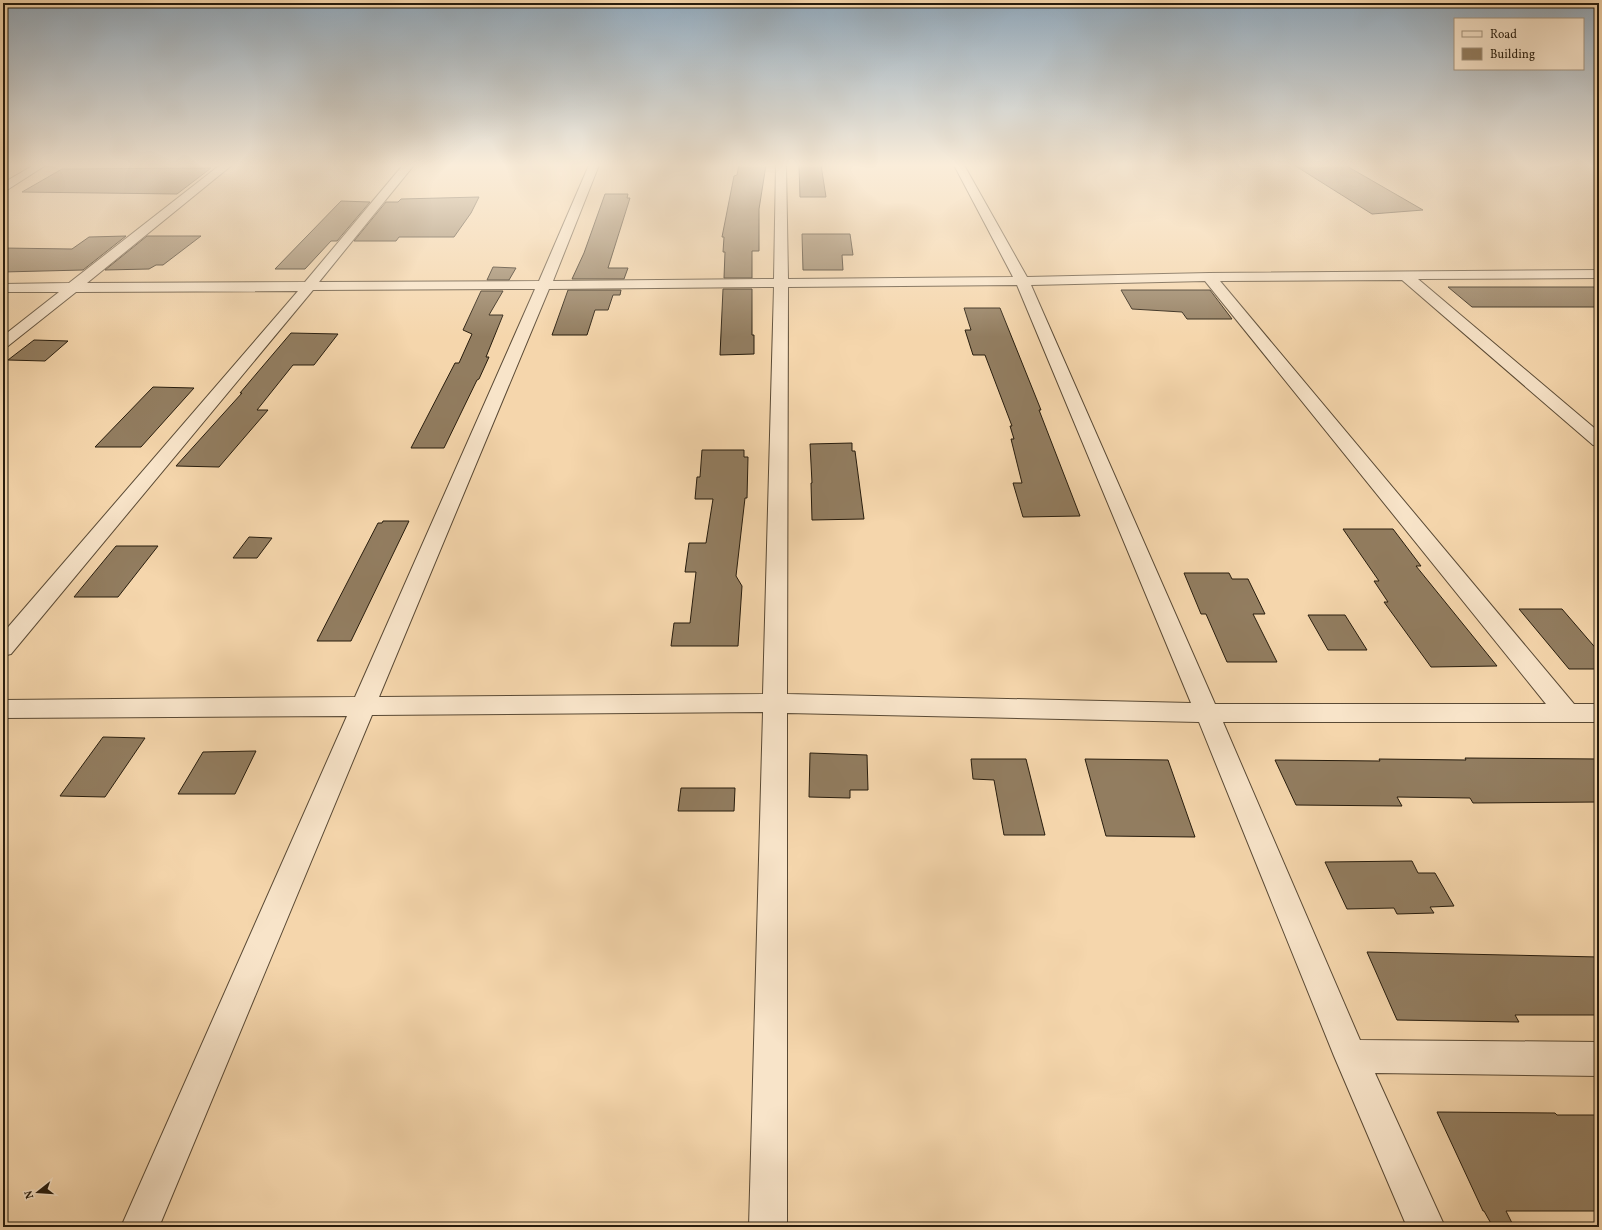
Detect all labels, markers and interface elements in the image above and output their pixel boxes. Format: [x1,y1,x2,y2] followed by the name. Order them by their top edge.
[1454,18,1584,70] legend
[1490,27,1517,43] text: Road
[1490,47,1535,63] text: Building
[18,1172,58,1212] north arrow
[22,1188,38,1201] text: N

